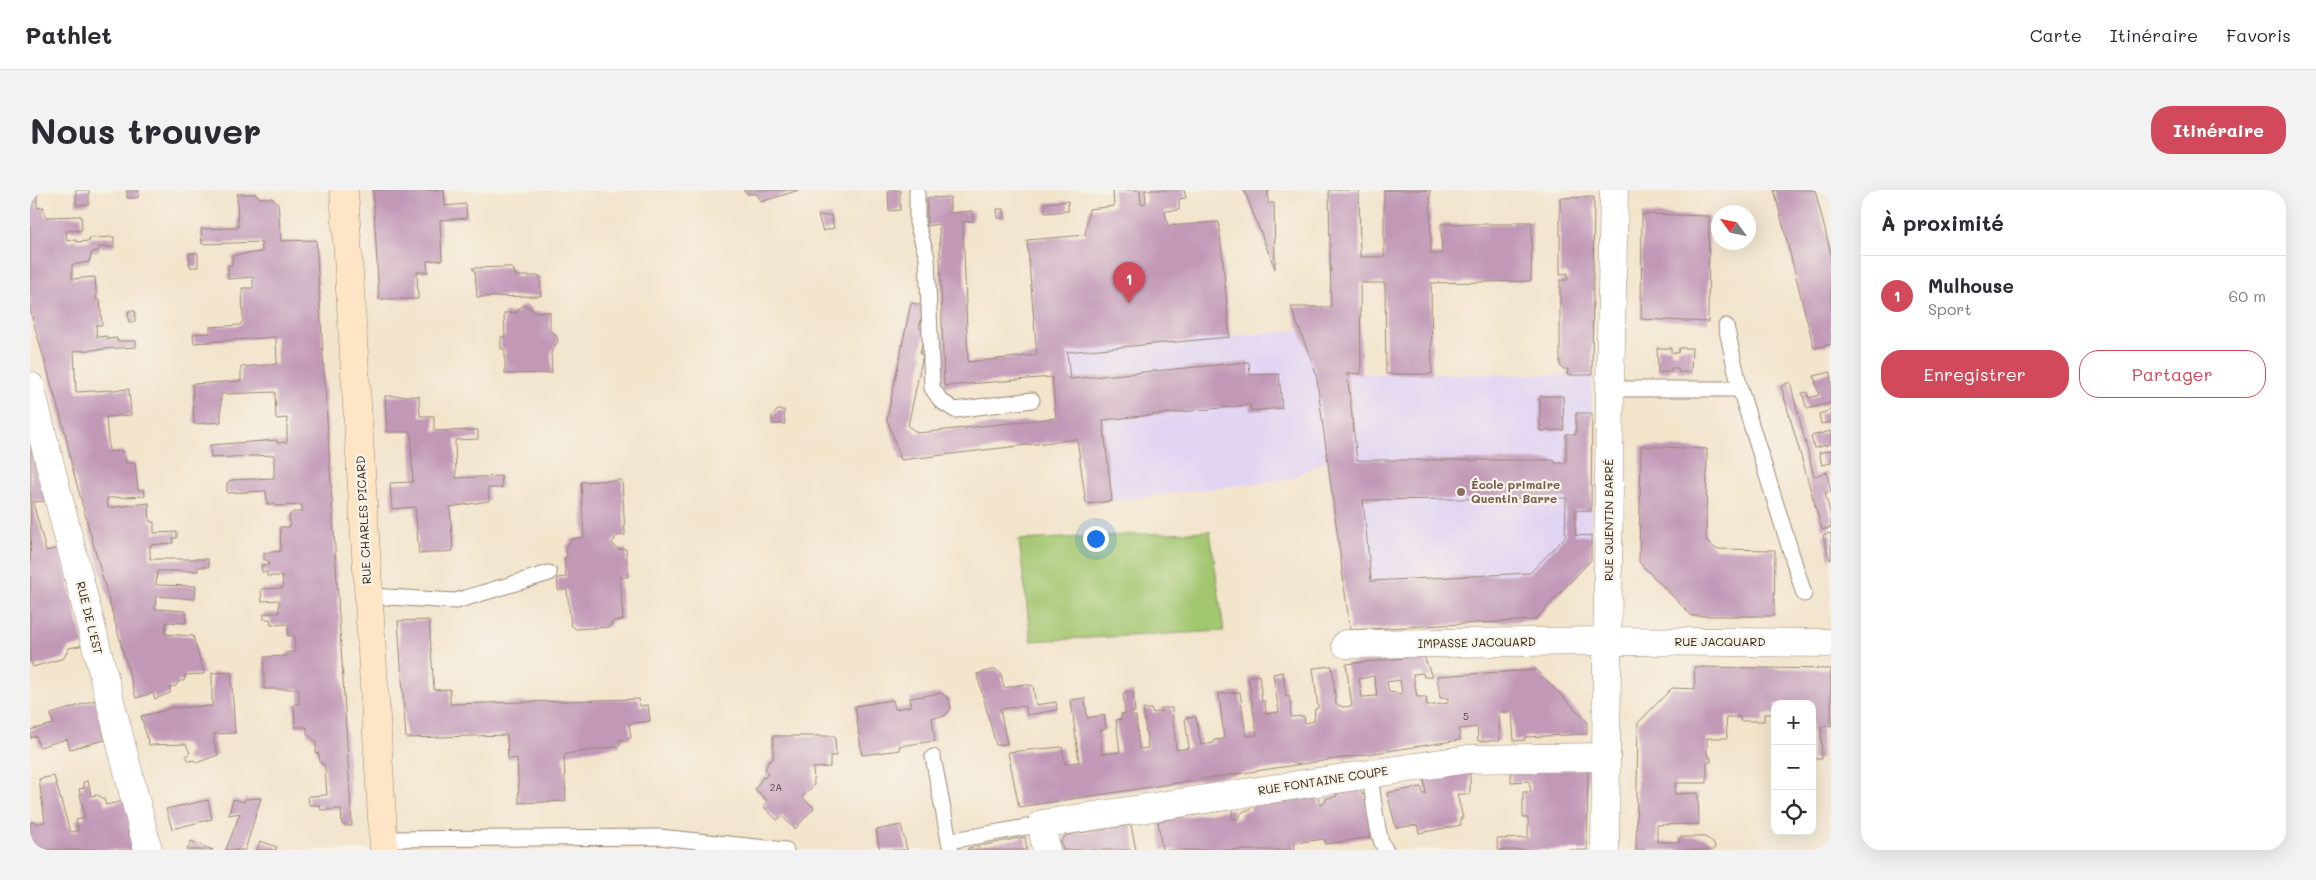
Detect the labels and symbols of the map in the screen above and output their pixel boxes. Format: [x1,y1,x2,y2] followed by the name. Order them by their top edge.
[1711,205,1756,250] north arrow
[1113,262,1145,303] pin: 1
[352,455,374,585] street label: RUE CHARLES PICARD
[1600,459,1616,581] street label: RUE QUENTIN BARRÉ
[1471,476,1560,506] place label: École primaire Quentin Barre
[1455,486,1467,498] marker: École primaire Quentin Barre
[1083,526,1109,552] your location
[73,580,107,656] street label: RUE DE L'EST
[1418,633,1536,651] street label: IMPASSE JACQUARD
[1675,633,1765,649] street label: RUE JACQUARD
[1463,709,1469,723] house number: 5
[1257,762,1389,798] street label: RUE FONTAINE COUPE
[770,780,782,794] house number: 2A

